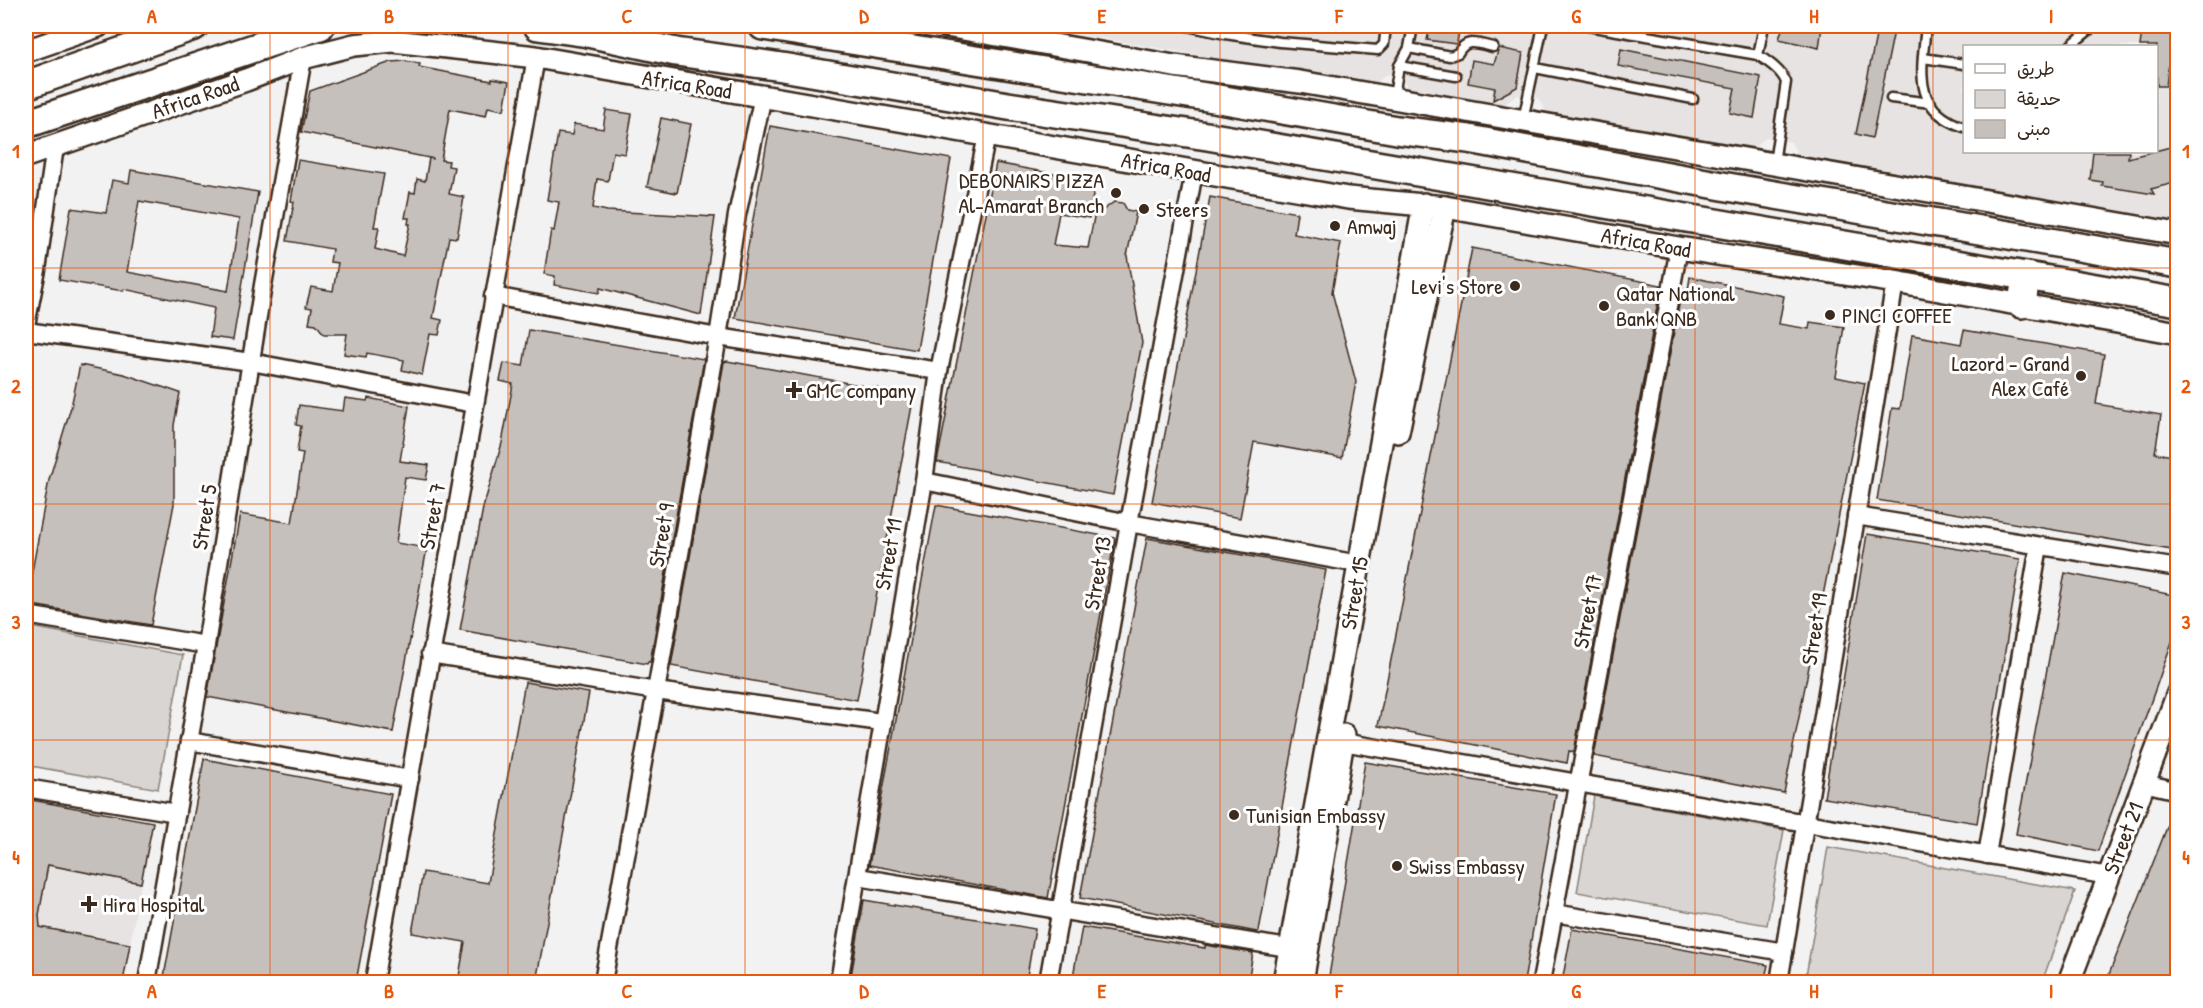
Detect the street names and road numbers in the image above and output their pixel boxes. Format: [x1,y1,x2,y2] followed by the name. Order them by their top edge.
[640,62,734,106] street label: Africa Road
[147,68,243,126] street label: Africa Road
[1119,144,1213,190] street label: Africa Road
[1599,219,1693,265] street label: Africa Road
[411,480,453,552] street label: Street 7
[184,482,224,552] street label: Street 5
[641,501,681,569] street label: Street 9
[867,516,909,592] street label: Street 11
[1076,534,1118,612] street label: Street 13
[1333,554,1375,632] street label: Street 15
[1565,571,1609,651] street label: Street 17
[1794,591,1834,667] street label: Street 19
[2096,798,2150,878] street label: Street 21

